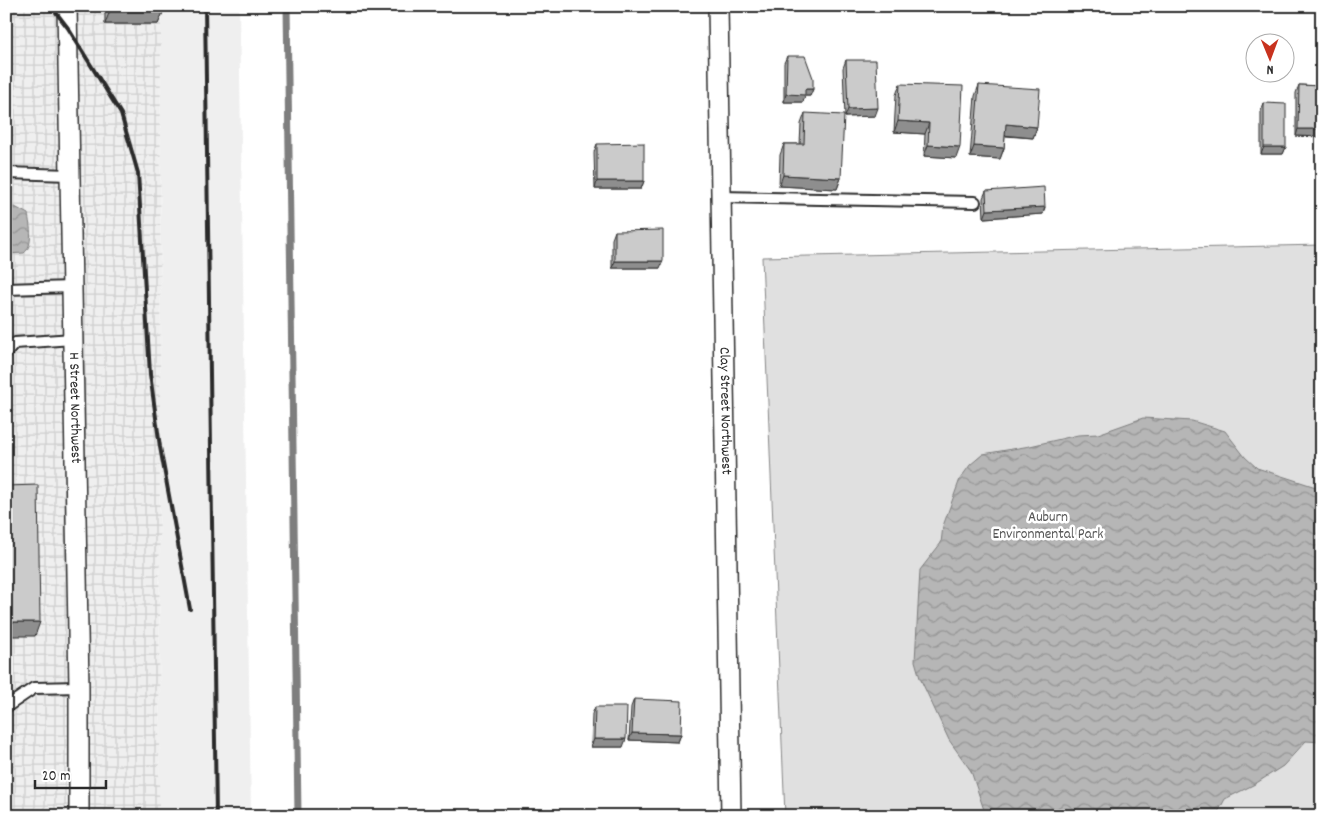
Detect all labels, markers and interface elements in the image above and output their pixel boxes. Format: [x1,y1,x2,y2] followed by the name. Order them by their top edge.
[1246,32,1296,82] north arrow
[1266,59,1274,79] text: N
[712,347,737,475] street label: Clay Street Northwest
[62,352,86,464] street label: H Street Northwest
[993,507,1103,546] park label: Auburn Environmental Park
[35,757,106,789] scale bar
[42,766,70,788] text: 20 m

